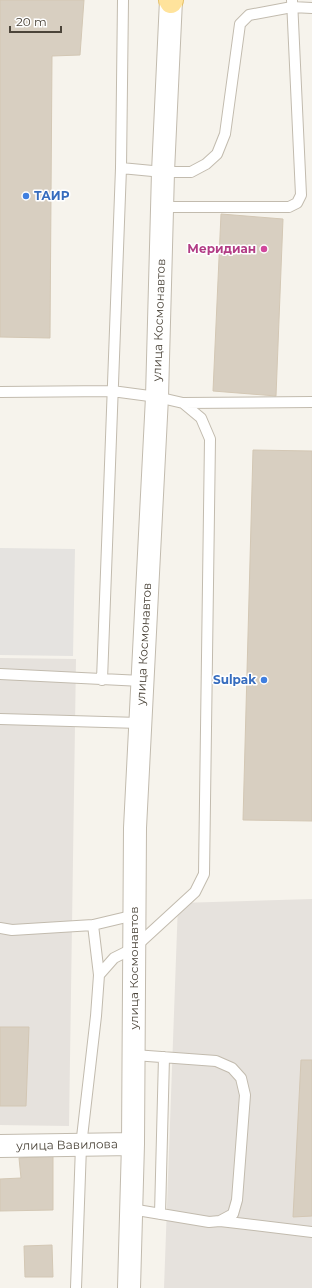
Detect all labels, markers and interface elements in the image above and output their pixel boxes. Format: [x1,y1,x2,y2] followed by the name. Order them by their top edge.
[10,8,61,34] scale bar
[16,14,47,29] text: 20 m
[34,188,70,203] place label: ТАИР
[21,191,31,201] marker: ТАИР
[187,241,256,256] place label: Меридиан
[259,244,269,254] marker: Меридиан
[149,258,168,383] street label: улица Космонавтов
[133,582,154,707] street label: улица Космонавтов
[213,672,256,687] place label: Sulpak
[259,675,269,685] marker: Sulpak
[126,907,141,1030] street label: улица Космонавтов
[15,1136,118,1153] street label: улица Вавилова

